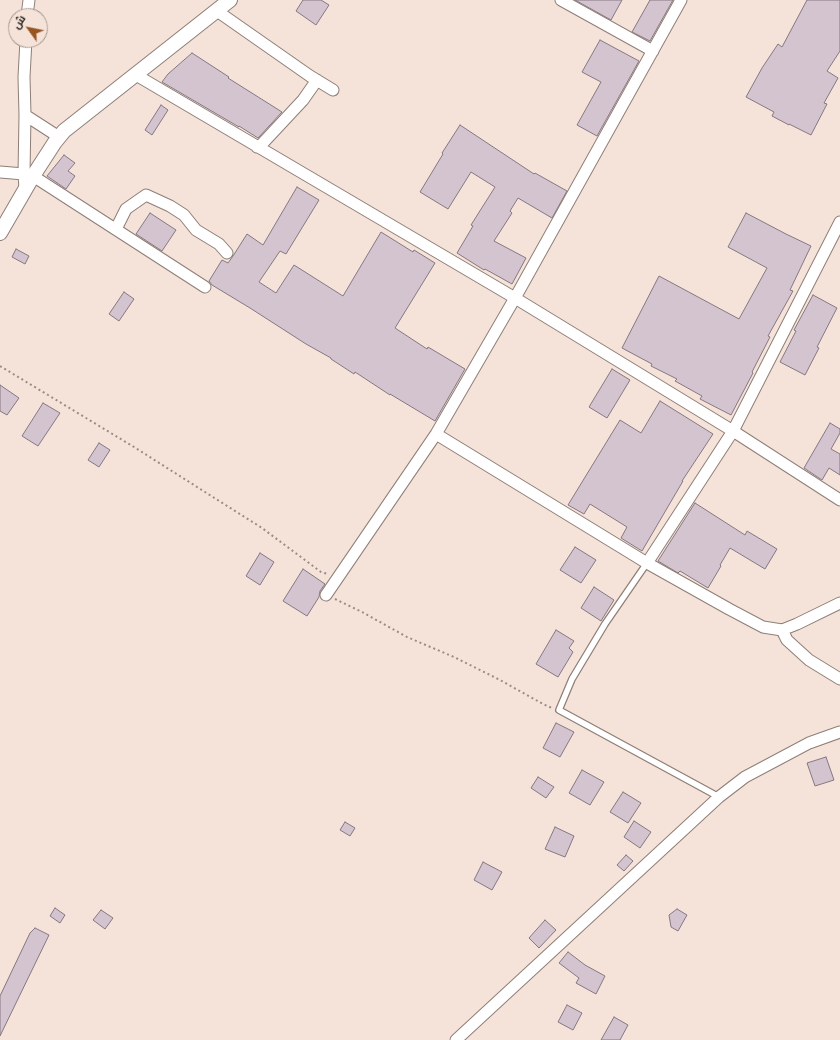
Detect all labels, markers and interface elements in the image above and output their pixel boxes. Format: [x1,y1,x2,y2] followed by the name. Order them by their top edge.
[8,8,48,48] north arrow
[8,12,28,32] text: ش

